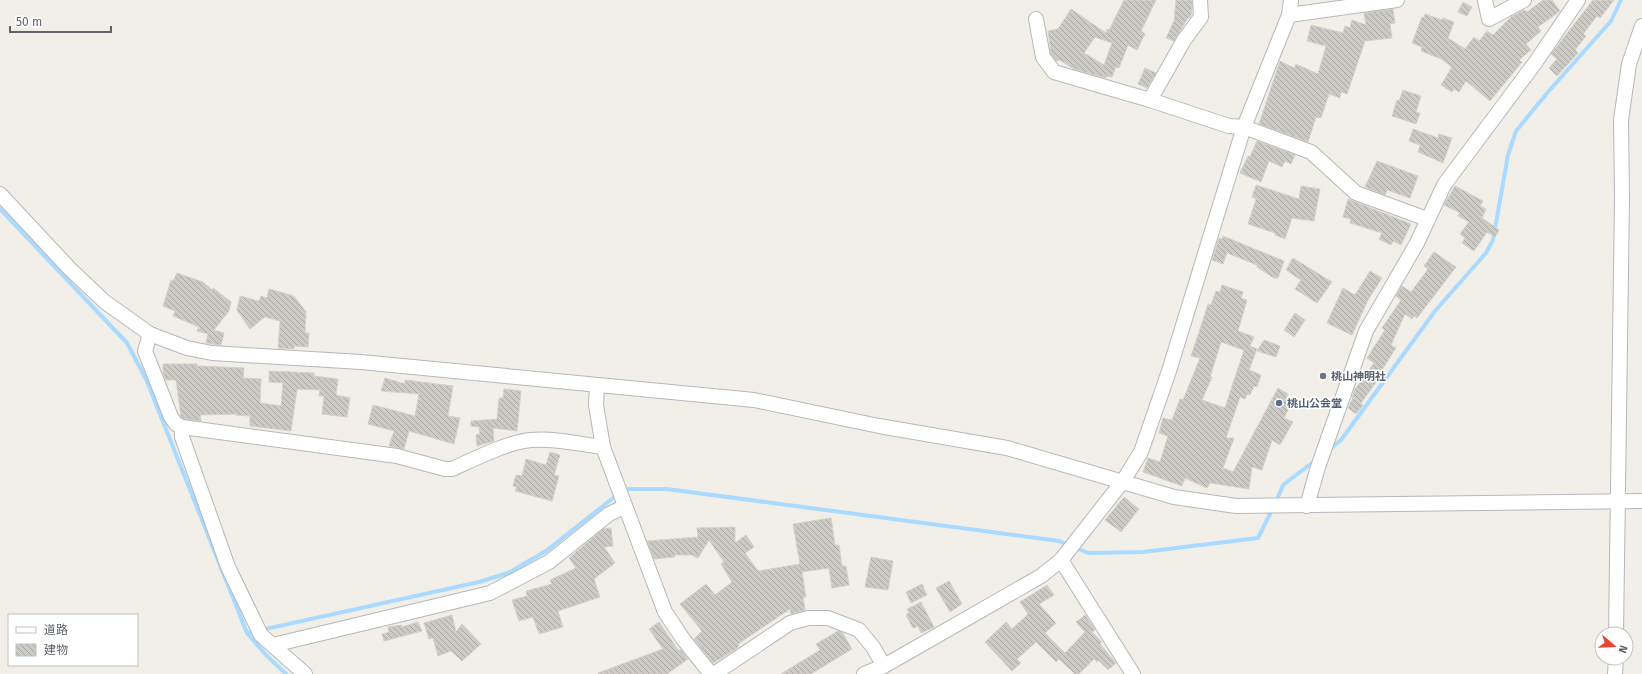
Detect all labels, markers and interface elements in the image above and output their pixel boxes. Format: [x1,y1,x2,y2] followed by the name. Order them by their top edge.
[10,8,111,34] scale bar
[16,15,42,29] text: 50 m
[1331,370,1386,383] place label: 桃山神明社
[1318,371,1328,381] marker: 桃山神明社
[1287,397,1342,410] place label: 桃山公会堂
[1274,398,1284,408] marker: 桃山公会堂
[8,614,138,666] legend
[44,623,68,637] text: 道路
[1594,626,1634,666] north arrow
[44,643,68,657] text: 建物
[1616,644,1630,655] text: N

